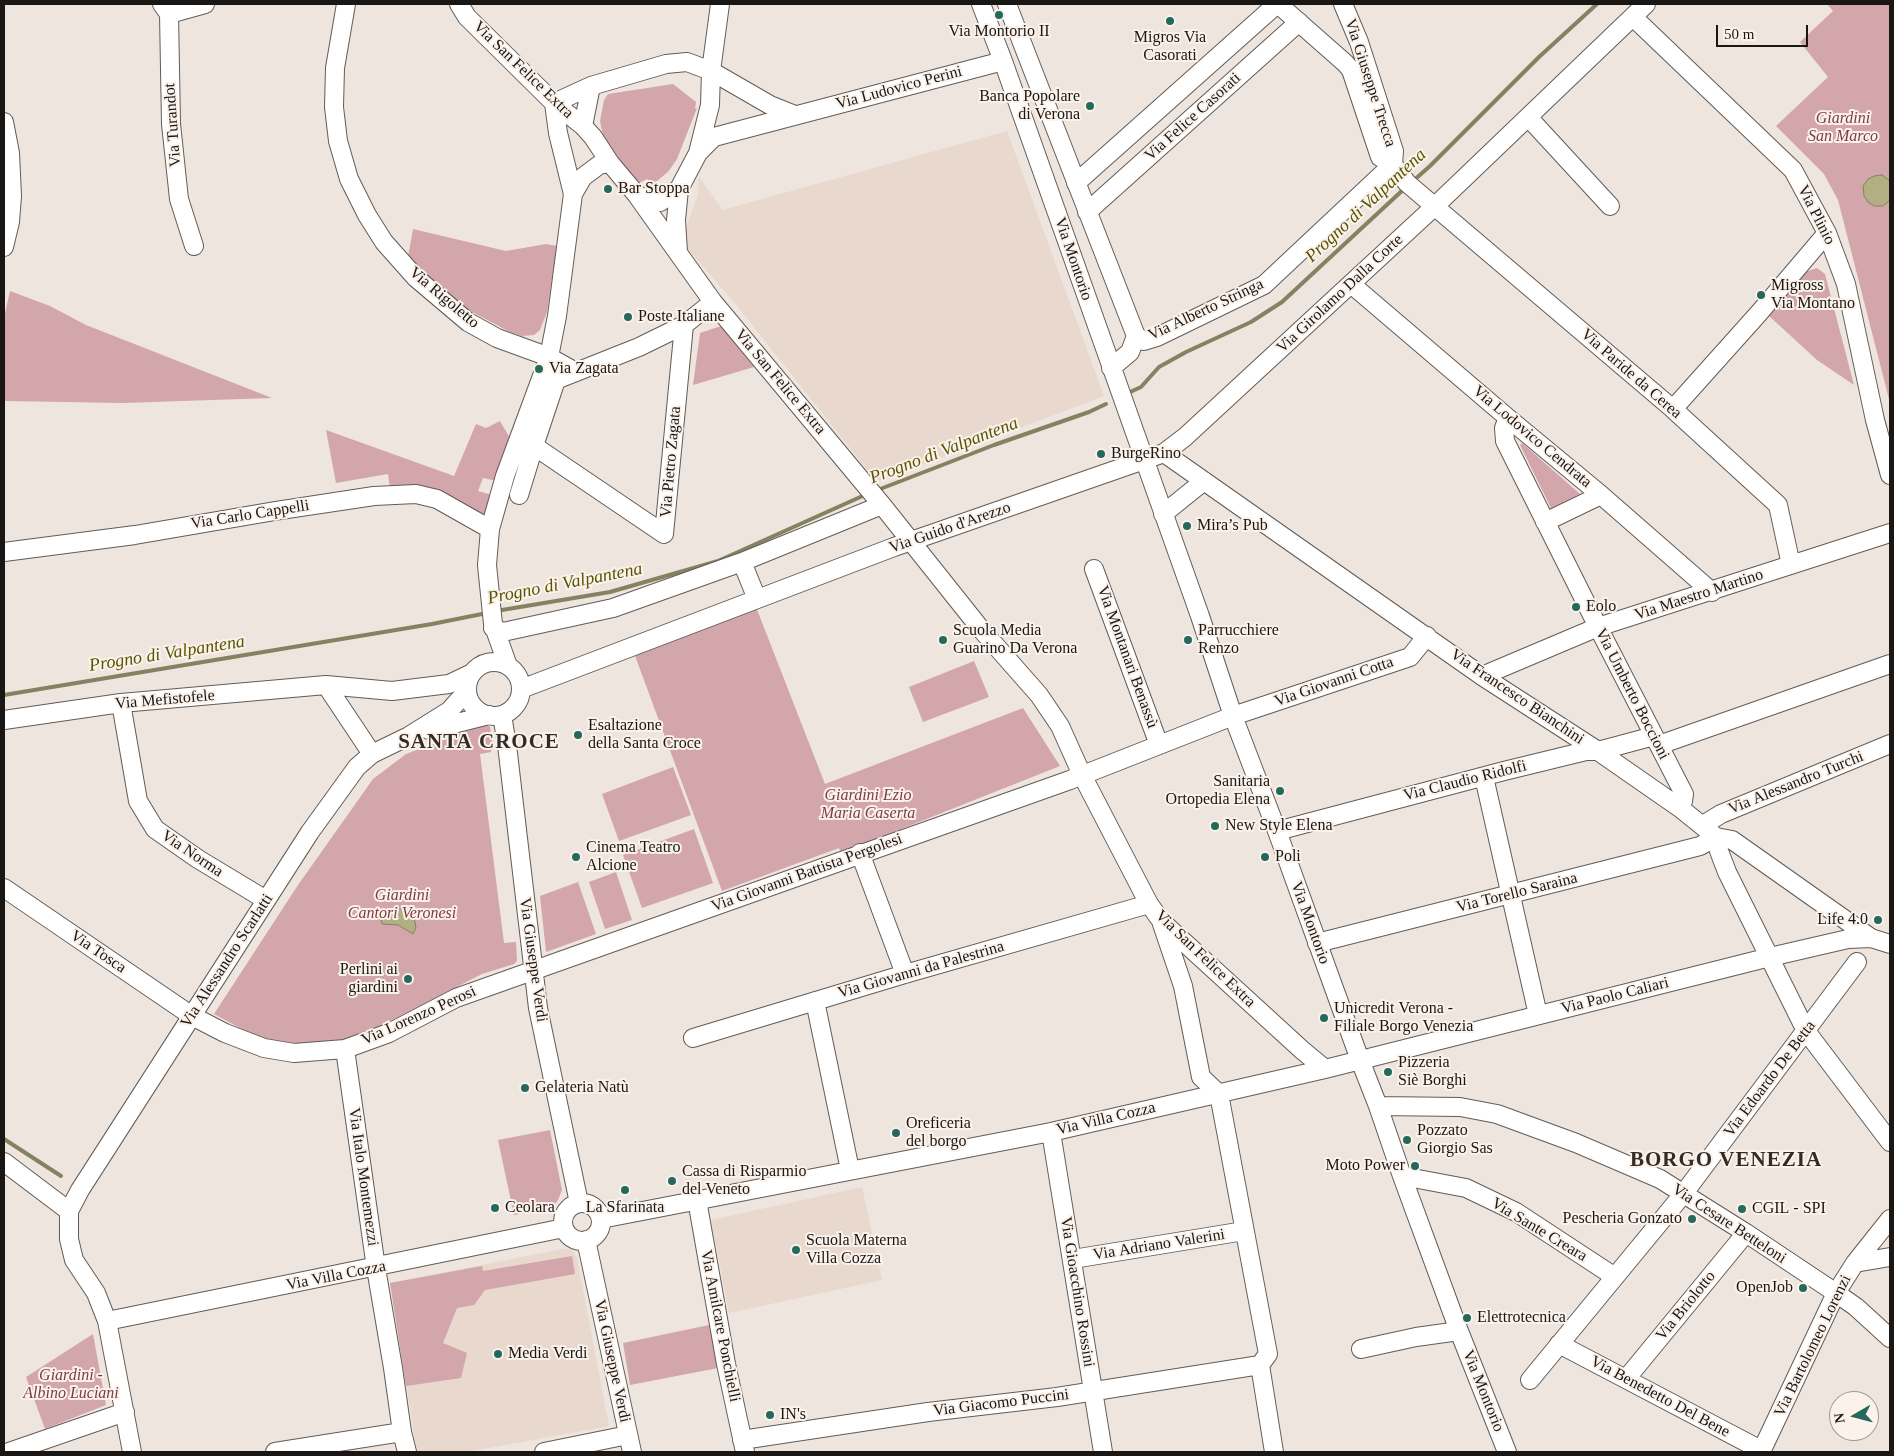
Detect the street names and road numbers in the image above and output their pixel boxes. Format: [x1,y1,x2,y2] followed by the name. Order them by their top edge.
[469,17,577,123] street label: Via San Felice Extra
[1340,17,1400,149] street label: Via Giuseppe Trecca
[834,62,964,114] street label: Via Ludovico Perini
[1141,69,1245,165] street label: Via Felice Casorati
[160,82,186,168] street label: Via Turandot
[1793,182,1839,248] street label: Via Plinio
[1050,215,1096,303] street label: Via Montorio
[1273,230,1407,358] street label: Via Girolamo Dalla Corte
[405,263,483,333] street label: Via Rigoletto
[1145,275,1267,345] street label: Via Alberto Stringa
[730,325,830,439] street label: Via San Felice Extra
[1577,325,1685,423] street label: Via Paride da Cerea
[1469,382,1595,492] street label: Via Lodovico Cendrata
[657,405,685,519] street label: Via Pietro Zagata
[189,496,311,534] street label: Via Carlo Cappelli
[887,498,1013,558] street label: Via Guido d'Arezzo
[1632,565,1766,625] street label: Via Maestro Martino
[1092,583,1162,731] street label: Via Montanari Benassù
[1591,625,1673,763] street label: Via Umberto Boccioni
[1446,645,1588,749] street label: Via Francesco Bianchini
[1272,653,1396,711] street label: Via Giovanni Cotta
[114,686,216,714] street label: Via Mefistofele
[1726,747,1866,819] street label: Via Alessandro Turchi
[1401,756,1529,806] street label: Via Claudio Ridolfi
[157,826,227,882] street label: Via Norma
[709,829,905,917] street label: Via Giovanni Battista Pergolesi
[1454,869,1580,917] street label: Via Torello Saraina
[1286,879,1334,967] street label: Via Montorio
[177,891,277,1031] street label: Via Alessandro Scarlatti
[515,897,551,1023] street label: Via Giuseppe Verdi
[1151,906,1259,1012] street label: Via San Felice Extra
[66,926,130,978] street label: Via Tosca
[836,937,1006,1003] street label: Via Giovanni da Palestrina
[1559,973,1671,1019] street label: Via Paolo Caliari
[359,982,479,1050] street label: Via Lorenzo Perosi
[1720,1017,1820,1141] street label: Via Edoardo De Betta
[1055,1098,1157,1140] street label: Via Villa Cozza
[344,1107,382,1247] street label: Via Italo Montemezzi
[1668,1180,1790,1268] street label: Via Cesare Betteloni
[1488,1194,1590,1266] street label: Via Sante Creara
[1056,1215,1098,1369] street label: Via Gioacchino Rossini
[1092,1225,1226,1265] street label: Via Adriano Valerini
[696,1248,744,1404] street label: Via Amilcare Ponchielli
[285,1257,387,1295] street label: Via Villa Cozza
[1652,1267,1720,1345] street label: Via Briolotto
[1770,1272,1856,1420] street label: Via Bartolomeo Lorenzi
[590,1298,634,1424] street label: Via Giuseppe Verdi
[1458,1347,1508,1435] street label: Via Montorio
[1587,1352,1733,1442] street label: Via Benedetto Del Bene
[932,1385,1070,1421] street label: Via Giacomo Puccini

